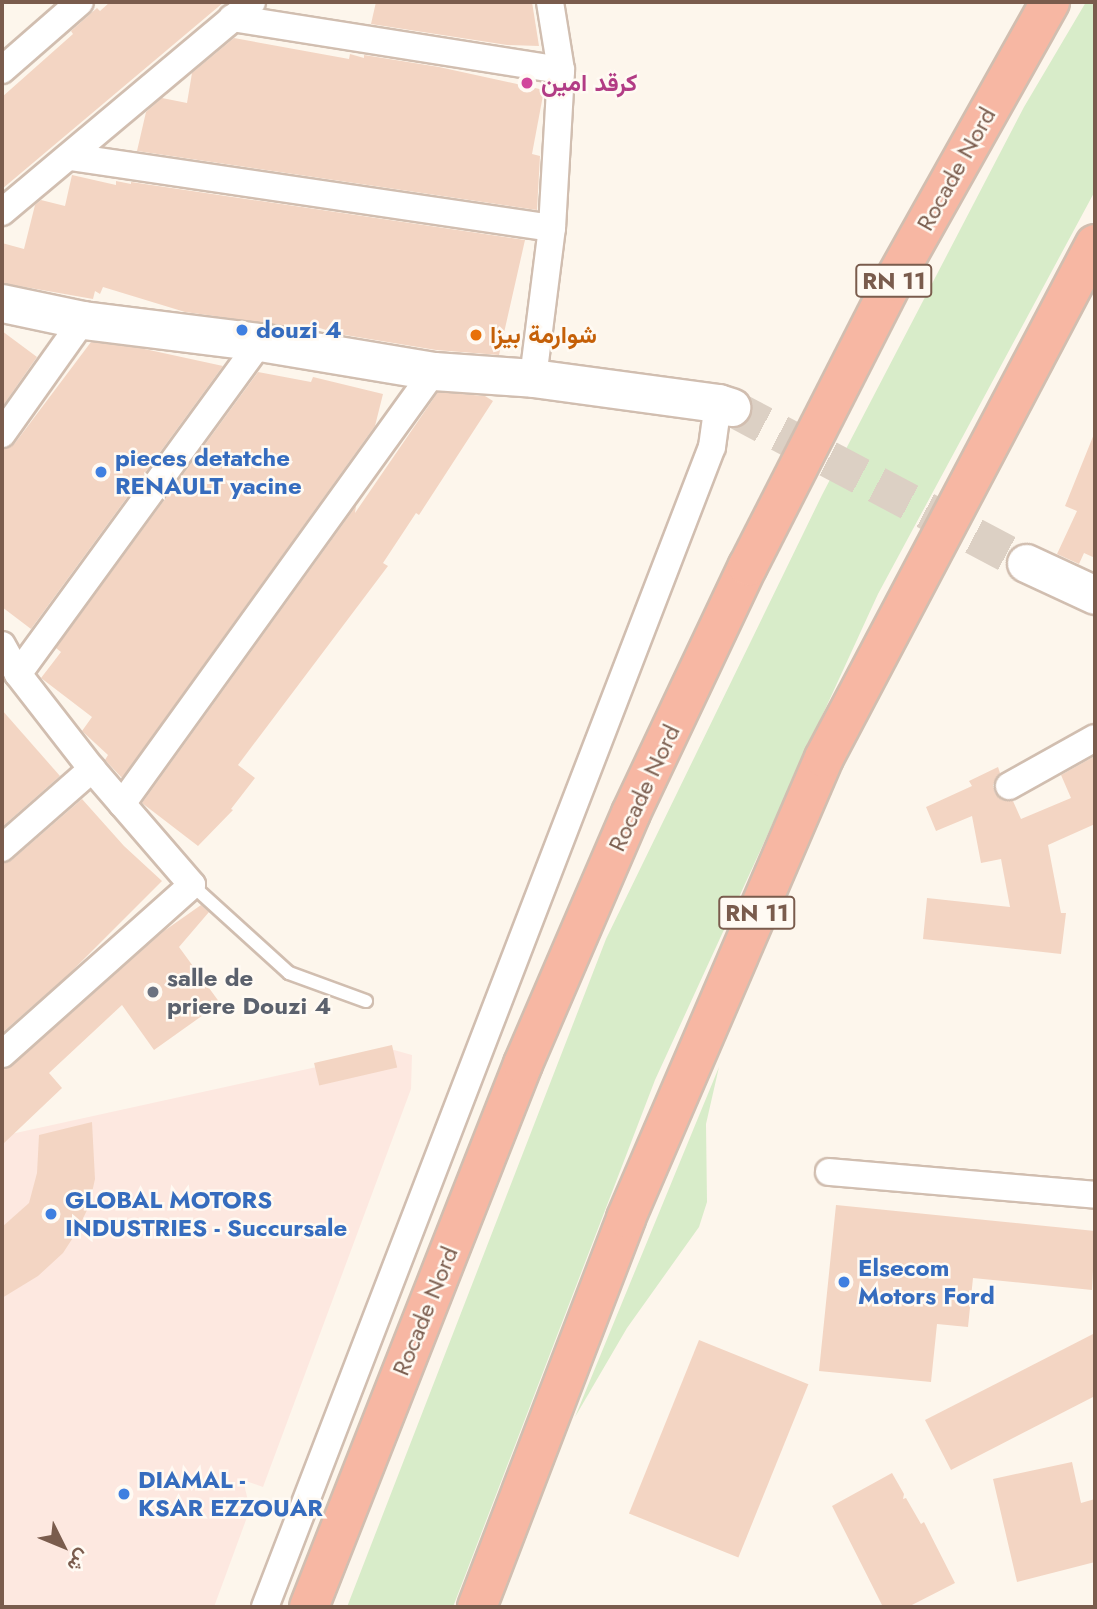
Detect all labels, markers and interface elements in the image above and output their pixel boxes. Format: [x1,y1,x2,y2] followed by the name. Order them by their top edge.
[541,69,638,97] place label: كرقد امين
[519,75,535,91] marker: كرقد امين
[910,102,1002,236] street label: Rocade Nord
[854,262,934,300] road number: RN 11
[256,316,342,344] place label: douzi 4
[490,321,597,349] place label: شوارمة بيزا
[234,322,250,338] marker: douzi 4
[468,327,484,343] marker: شوارمة بيزا
[115,444,302,500] place label: pieces detatche RENAULT yacine
[93,464,109,480] marker: pieces detatche RENAULT yacine
[602,720,686,856] street label: Rocade Nord
[717,893,797,932] road number: RN 11
[167,964,331,1020] place label: salle de priere Douzi 4
[145,984,161,1000] marker: salle de priere Douzi 4
[65,1186,347,1242] place label: GLOBAL MOTORS INDUSTRIES - Succursale
[43,1206,59,1222] marker: GLOBAL MOTORS INDUSTRIES - Succursale
[386,1242,464,1380] street label: Rocade Nord
[858,1254,995,1310] place label: Elsecom Motors Ford
[836,1274,852,1290] marker: Elsecom Motors Ford
[138,1466,323,1522] place label: DIAMAL - KSAR EZZOUAR
[116,1486,132,1502] marker: DIAMAL - KSAR EZZOUAR
[28,1511,98,1581] north arrow
[61,1543,96,1578] text: ش

